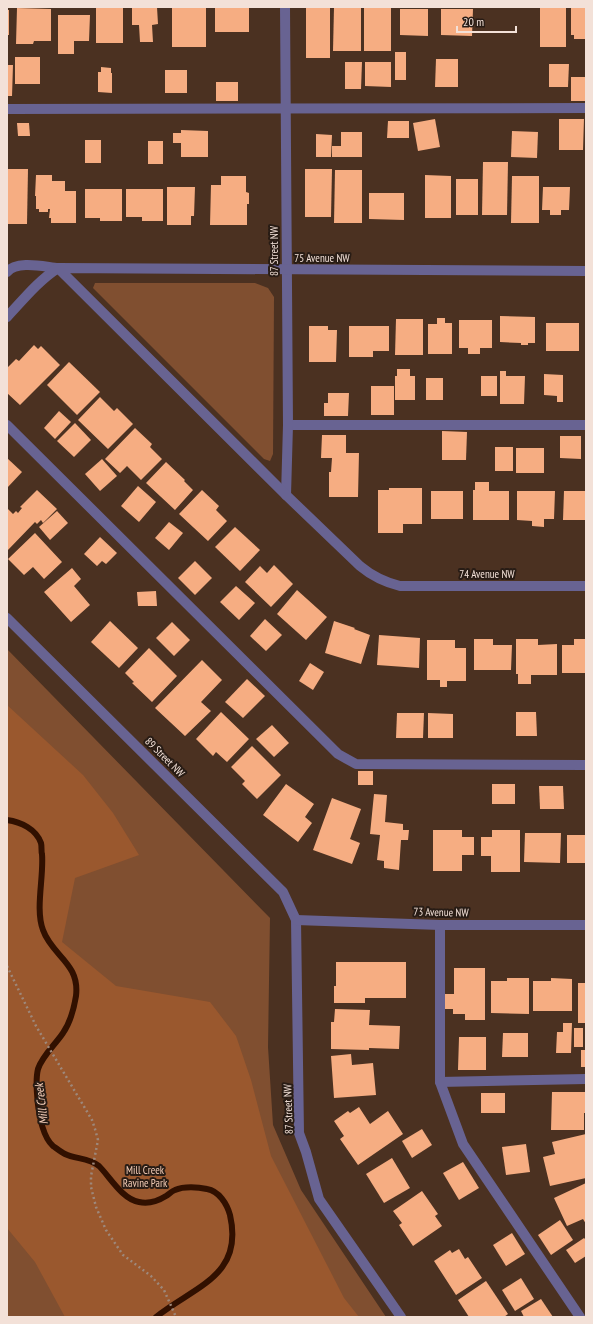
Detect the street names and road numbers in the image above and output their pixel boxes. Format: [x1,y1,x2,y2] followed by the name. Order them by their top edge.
[267,225,281,276] street label: 87 Street NW
[294,251,350,265] street label: 75 Avenue NW
[459,567,515,581] street label: 74 Avenue NW
[142,734,188,780] street label: 89 Street NW
[413,905,469,919] street label: 73 Avenue NW
[280,1083,296,1134] street label: 87 Street NW

